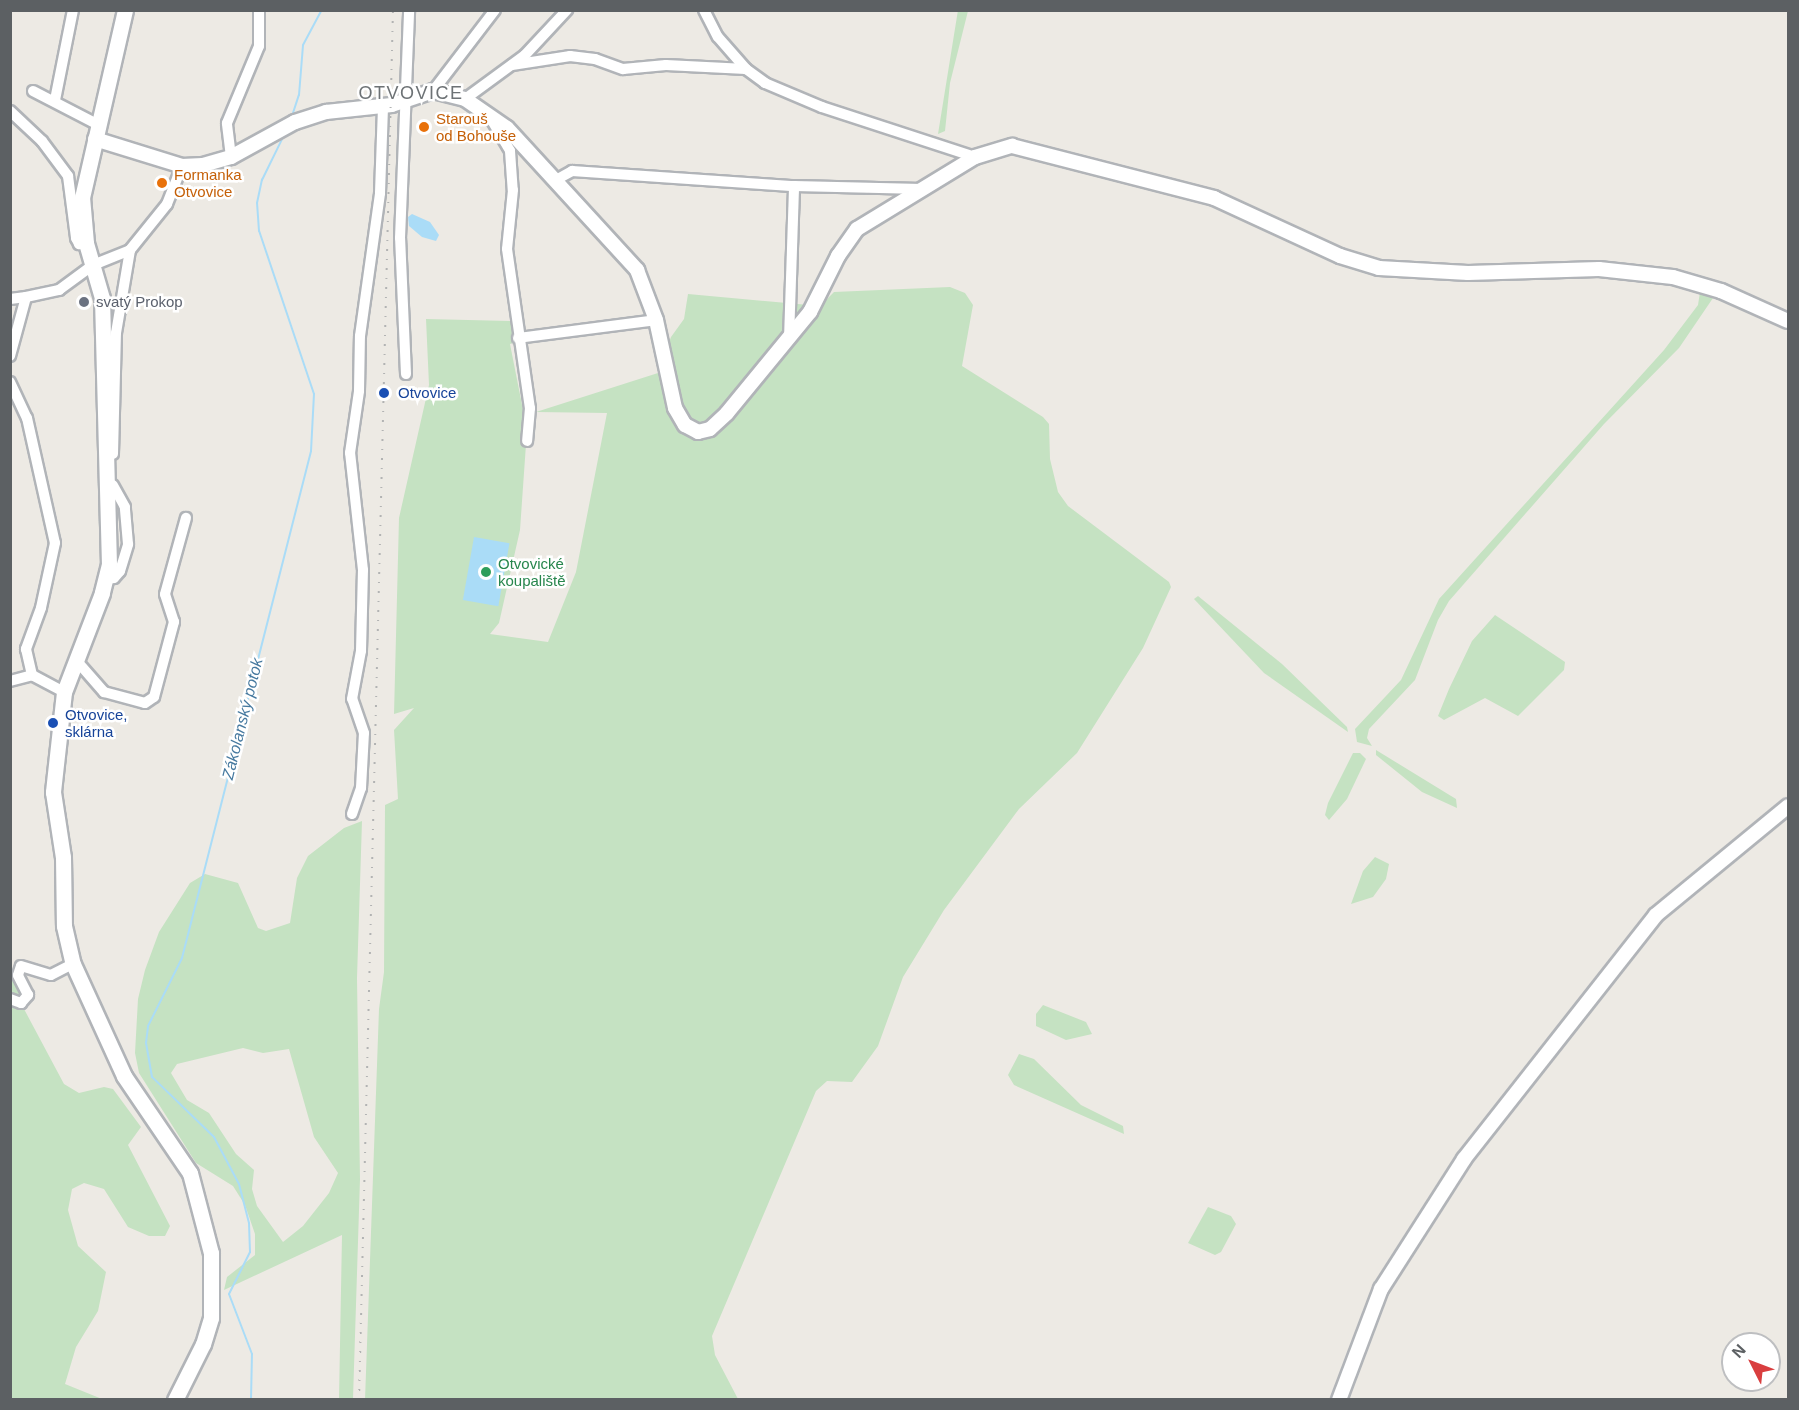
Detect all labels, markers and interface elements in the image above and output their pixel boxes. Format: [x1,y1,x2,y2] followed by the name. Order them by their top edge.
[358,82,464,104] district label: OTVOVICE
[436,109,516,144] place label: Starouš od Bohouše
[417,120,431,134] marker: Starouš od Bohouše
[174,165,242,200] place label: Formanka Otvovice
[155,176,169,190] marker: Formanka Otvovice
[96,293,183,311] place label: svatý Prokop
[77,295,91,309] marker: svatý Prokop
[375,384,393,402] marker: Otvovice
[398,384,456,402] place label: Otvovice
[498,554,566,589] place label: Otvovické koupaliště
[479,565,493,579] marker: Otvovické koupaliště
[219,656,267,782] water label: Zákolanský potok
[65,705,128,740] place label: Otvovice, sklárna
[46,716,60,730] marker: Otvovice, sklárna
[1721,1332,1781,1392] north arrow
[1729,1341,1749,1361] text: N

